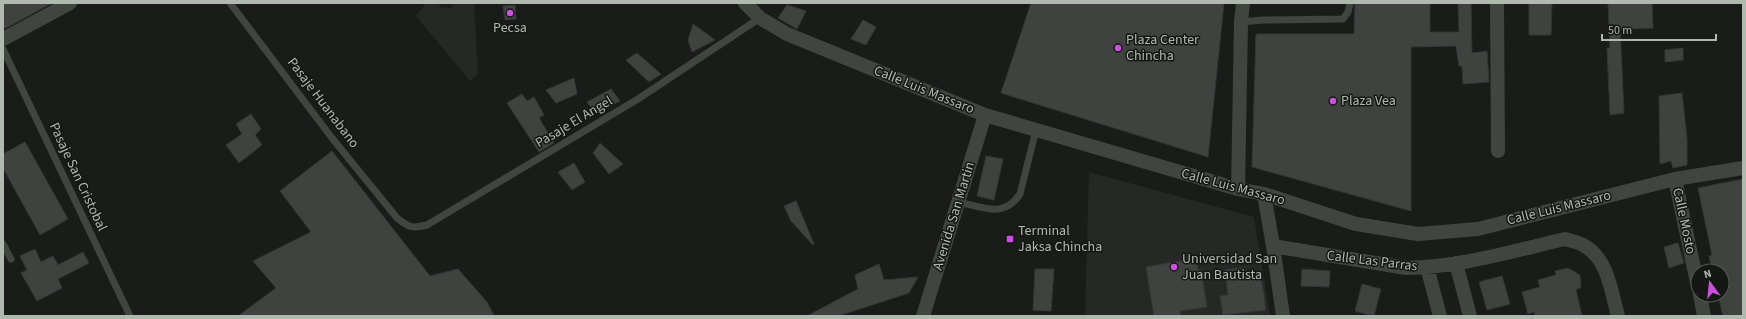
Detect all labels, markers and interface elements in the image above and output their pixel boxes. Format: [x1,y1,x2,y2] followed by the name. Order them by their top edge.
[505,8,515,18] marker: Pecsa
[1602,16,1716,42] scale bar
[493,18,527,38] place label: Pecsa
[1608,22,1632,39] text: 50 m
[1126,30,1199,66] place label: Plaza Center Chincha
[1113,43,1123,53] marker: Plaza Center Chincha
[282,54,364,152] street label: Pasaje Huanabano
[871,61,977,119] street label: Calle Luis Massaro
[532,91,617,153] street label: Pasaje El Angel
[1341,91,1396,111] place label: Plaza Vea
[1328,96,1338,106] marker: Plaza Vea
[44,119,112,235] street label: Pasaje San Cristobal
[928,159,980,273] street label: Avenida San Martin
[1179,164,1287,210] street label: Calle Luis Massaro
[1505,185,1613,231] street label: Calle Luis Massaro
[1667,186,1701,256] street label: Calle Mosto
[1018,221,1102,257] place label: Terminal Jaksa Chincha
[1005,234,1015,244] marker: Terminal Jaksa Chincha
[1326,246,1419,276] street label: Calle Las Parras
[1182,249,1277,285] place label: Universidad San Juan Bautista
[1169,262,1179,272] marker: Universidad San Juan Bautista
[1690,263,1730,303] north arrow
[1702,266,1713,282] text: N

